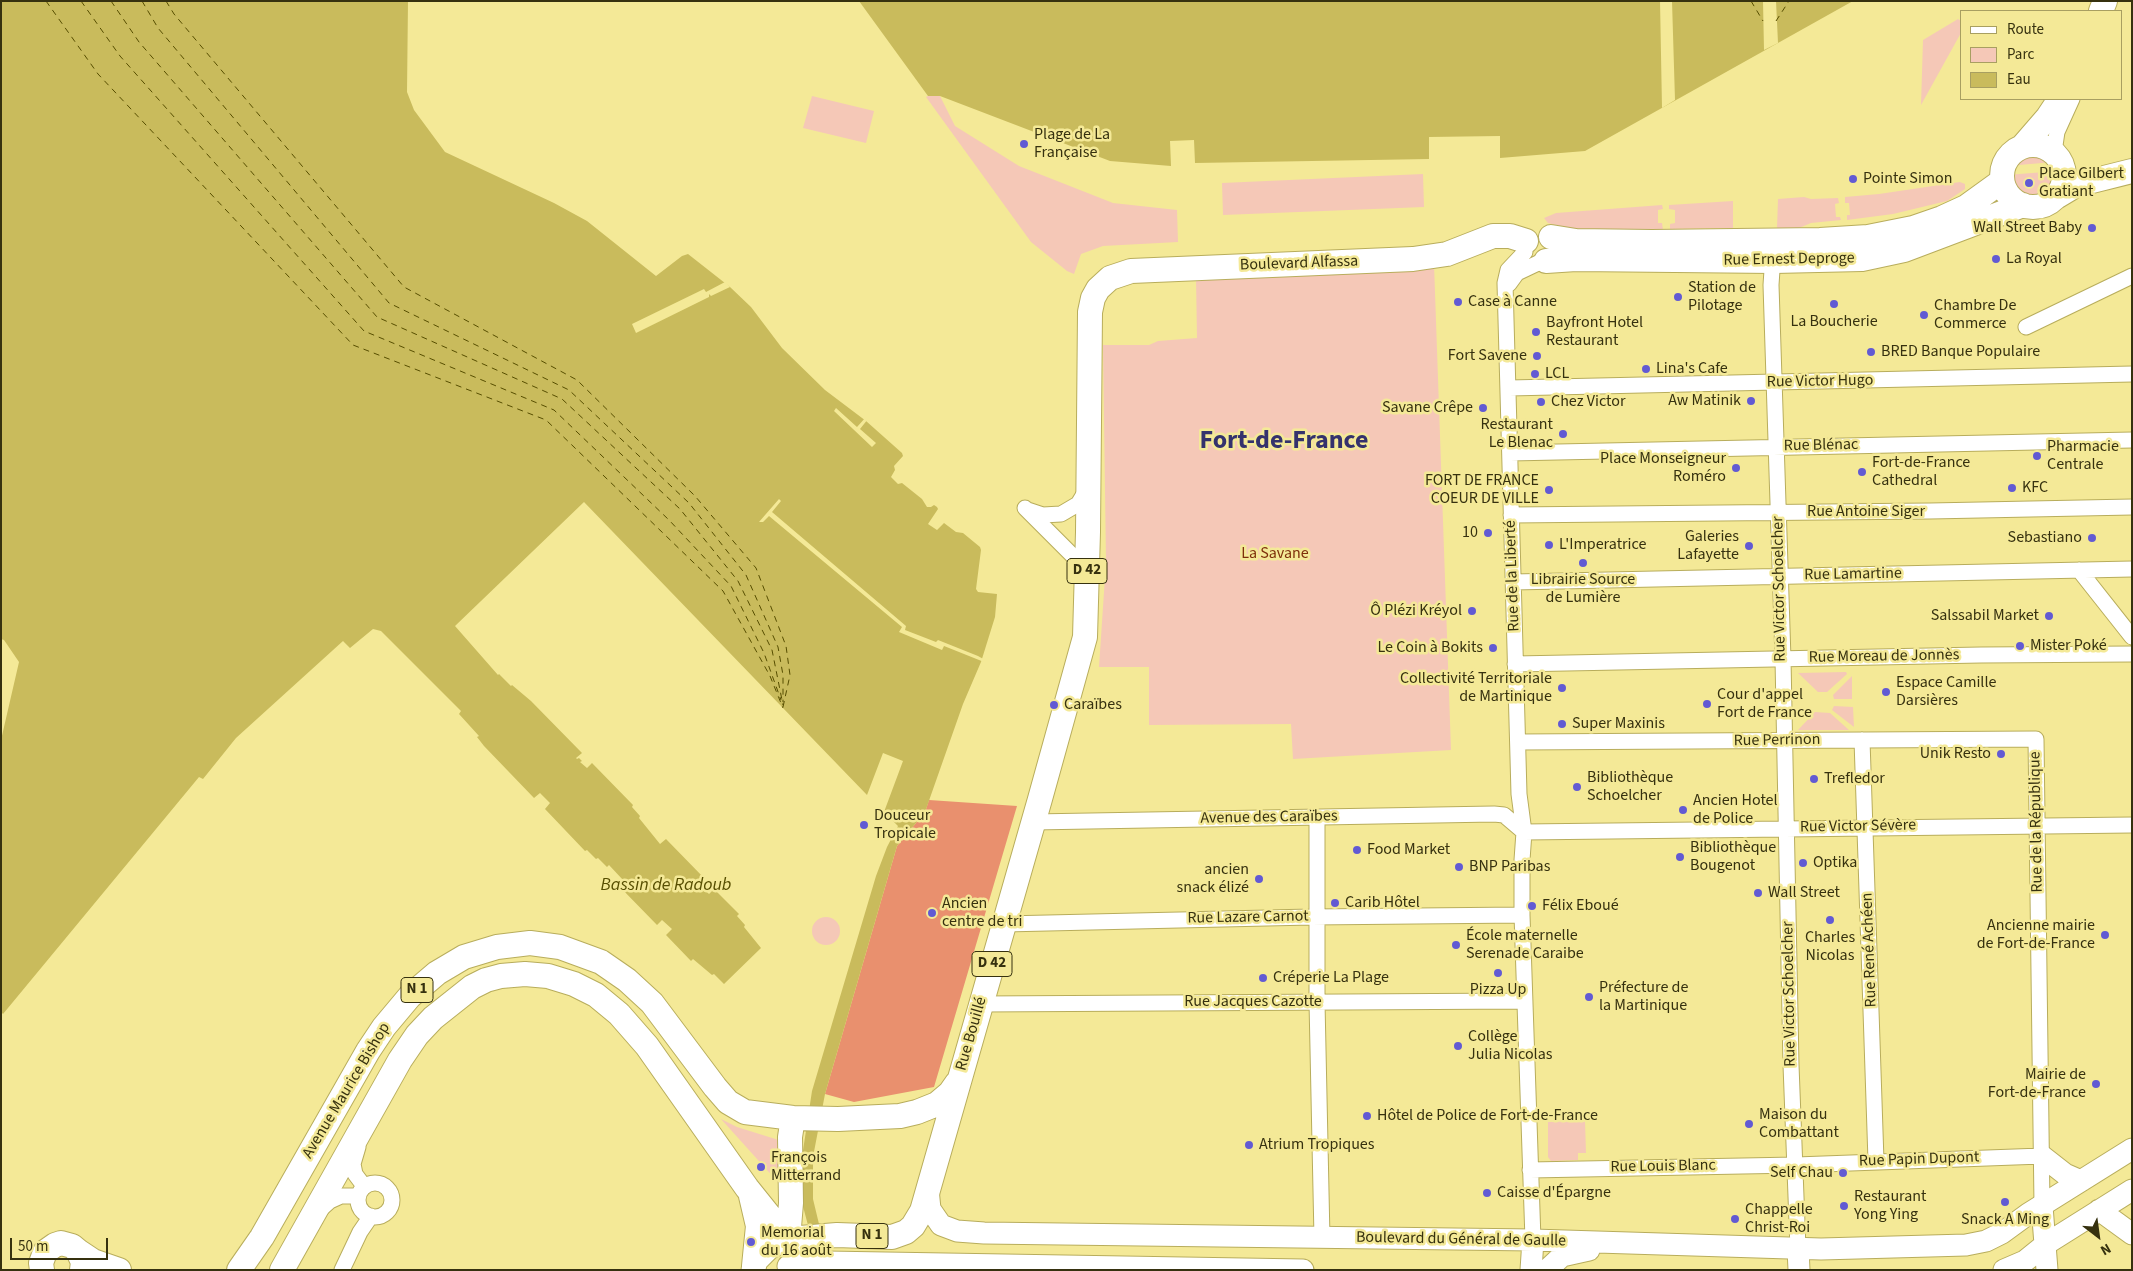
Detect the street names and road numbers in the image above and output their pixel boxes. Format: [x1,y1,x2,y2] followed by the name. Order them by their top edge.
[1723,249,1855,271] street label: Rue Ernest Deproge
[1240,252,1358,276] street label: Boulevard Alfassa
[1767,371,1873,393] street label: Rue Victor Hugo
[1784,436,1858,456] street label: Rue Blénac
[1807,502,1925,522] street label: Rue Antoine Siger
[1769,516,1791,662] street label: Rue Victor Schoelcher
[1501,520,1525,632] street label: Rue de la Liberté
[1067,558,1107,584] road number: D 42
[1804,565,1902,585] street label: Rue Lamartine
[1808,646,1960,668] street label: Rue Moreau de Jonnès
[1733,731,1821,751] street label: Rue Perrinon
[2026,751,2048,893] street label: Rue de la République
[1200,807,1338,829] street label: Avenue des Caraïbes
[1800,816,1916,838] street label: Rue Victor Sévère
[1858,892,1882,1008] street label: Rue René Achéen
[1187,907,1309,929] street label: Rue Lazare Carnot
[1779,921,1801,1067] street label: Rue Victor Schoelcher
[972,952,1012,976] road number: D 42
[401,978,433,1002] road number: N 1
[1184,992,1322,1012] street label: Rue Jacques Cazotte
[952,995,992,1073] street label: Rue Bouillé
[299,1020,395,1162] street label: Avenue Maurice Bishop
[1858,1148,1980,1172] street label: Rue Papin Dupont
[1610,1156,1716,1178] street label: Rue Louis Blanc
[856,1224,888,1248] road number: N 1
[1356,1229,1566,1251] street label: Boulevard du Général de Gaulle

